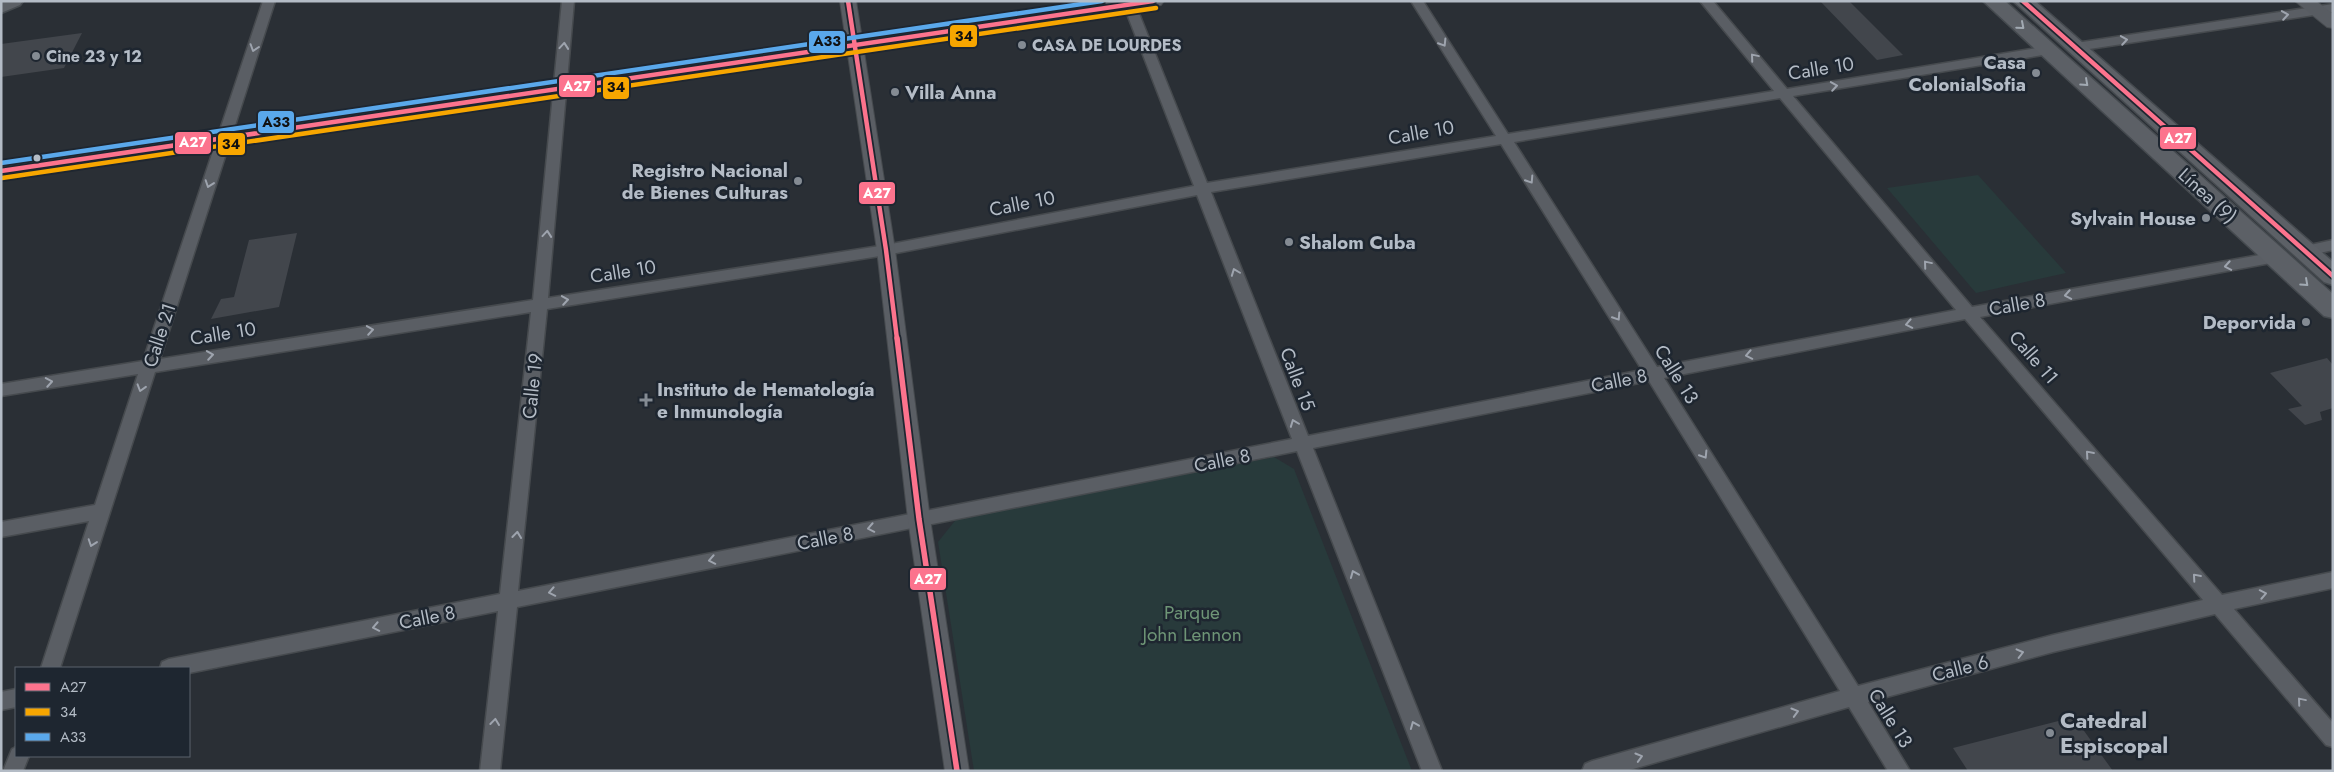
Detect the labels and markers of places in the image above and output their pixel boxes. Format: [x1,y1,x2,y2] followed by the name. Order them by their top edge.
[1032,34,1182,57] place label: CASA DE LOURDES
[1016,39,1028,51] marker: CASA DE LOURDES
[46,45,142,68] place label: Cine 23 y 12
[1908,49,2026,98] place label: Casa ColonialSofia
[30,50,42,62] marker: Cine 23 y 12
[2030,67,2042,79] marker: Casa ColonialSofia
[904,79,996,106] place label: Villa Anna
[889,86,901,98] marker: Villa Anna
[32,153,42,163] unlabelled marker
[622,157,788,206] place label: Registro Nacional de Bienes Culturas
[792,175,804,187] marker: Registro Nacional de Bienes Culturas
[2070,205,2196,232] place label: Sylvain House
[2200,212,2212,224] marker: Sylvain House
[1299,229,1416,256] place label: Shalom Cuba
[1283,236,1295,248] marker: Shalom Cuba
[2203,309,2296,336] place label: Deporvida
[2300,316,2312,328] marker: Deporvida
[657,376,875,425] place label: Instituto de Hematología e Inmunología
[639,393,653,407] marker: Instituto de Hematología e Inmunología
[2060,704,2168,761] place label: Catedral Espiscopal
[2044,727,2056,739] marker: Catedral Espiscopal

